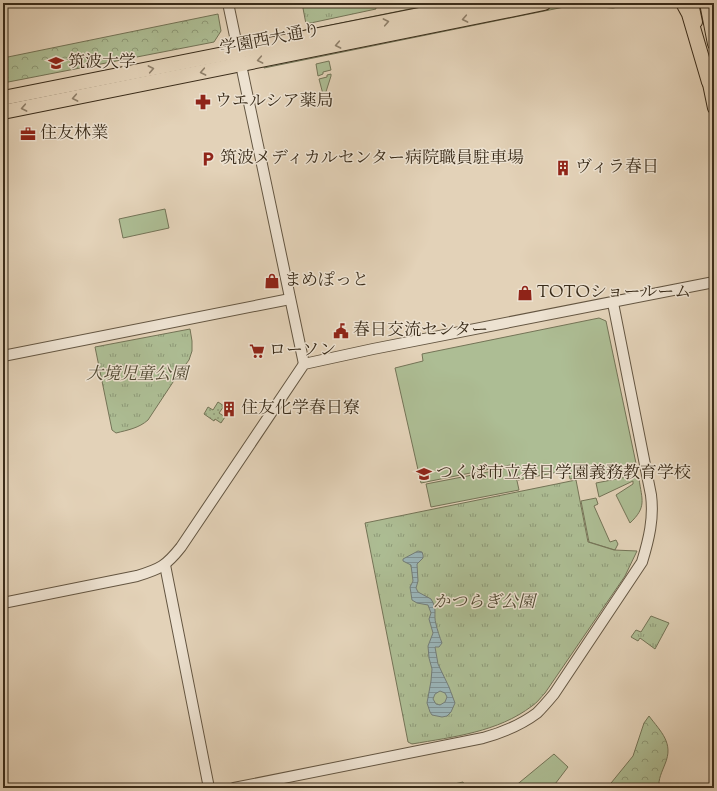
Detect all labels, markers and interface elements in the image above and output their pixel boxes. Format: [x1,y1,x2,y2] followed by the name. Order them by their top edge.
[462,14,468,23] one-way arrow
[218,18,322,62] street label: 学園西大通り
[383,18,389,26] one-way arrow
[334,40,341,48] one-way arrow
[68,51,136,75] place label: 筑波大学
[47,54,65,72] school or university icon: 筑波大学
[257,56,264,64] one-way arrow
[148,65,154,73] one-way arrow
[199,67,206,76] one-way arrow
[215,90,334,114] place label: ウエルシア薬局
[72,93,78,101] one-way arrow
[194,93,212,111] pharmacy icon: ウエルシア薬局
[21,103,27,111] one-way arrow
[40,122,108,146] place label: 住友林業
[19,125,37,143] office icon: 住友林業
[220,147,524,171] place label: 筑波メディカルセンター病院職員駐車場
[199,150,217,168] parking icon: 筑波メディカルセンター病院職員駐車場
[575,156,659,180] place label: ヴィラ春日
[554,159,572,177] building icon: ヴィラ春日
[284,269,369,293] place label: まめぽっと
[263,272,281,290] shop icon: まめぽっと
[537,281,691,305] place label: TOTOショールーム
[516,284,534,302] shop icon: TOTOショールーム
[353,319,488,343] place label: 春日交流センター
[332,322,350,340] public building icon: 春日交流センター
[269,339,336,363] place label: ローソン
[248,342,266,360] supermarket icon: ローソン
[86,363,191,387] park label: 大境児童公園
[241,397,360,421] place label: 住友化学春日寮
[220,400,238,418] building icon: 住友化学春日寮
[436,462,691,486] place label: つくば市立春日学園義務教育学校
[415,465,433,483] school or university icon: つくば市立春日学園義務教育学校
[433,591,538,615] park label: かつらぎ公園

